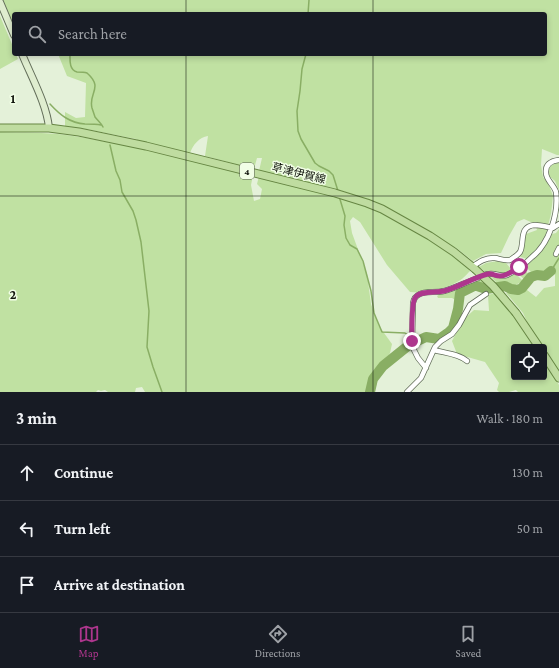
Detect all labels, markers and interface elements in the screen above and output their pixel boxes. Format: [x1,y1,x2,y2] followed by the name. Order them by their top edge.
[12,12,547,56] search box
[26,23,48,45] icon: search
[58,26,127,42] text: Search here
[11,91,16,106] text: 1
[271,161,327,185] street label: 草津伊賀線
[240,163,254,179] road number: 4
[510,258,528,276] route start
[10,287,17,302] text: 2
[403,332,421,350] route end
[511,344,547,380] map controls
[511,344,547,380] button: locate
[16,409,57,428] text: 3 min
[476,411,543,426] text: Walk · 180 m
[16,462,38,484] icon: ahead
[54,465,113,481] text: Continue
[512,465,543,480] text: 130 m
[16,518,38,540] icon: left
[54,521,110,537] text: Turn left
[517,521,543,536] text: 50 m
[16,574,38,596] icon: arrive
[54,577,185,593] text: Arrive at destination
[78,623,100,659] tab: Map
[255,623,300,659] tab: Directions
[456,623,481,659] tab: Saved

